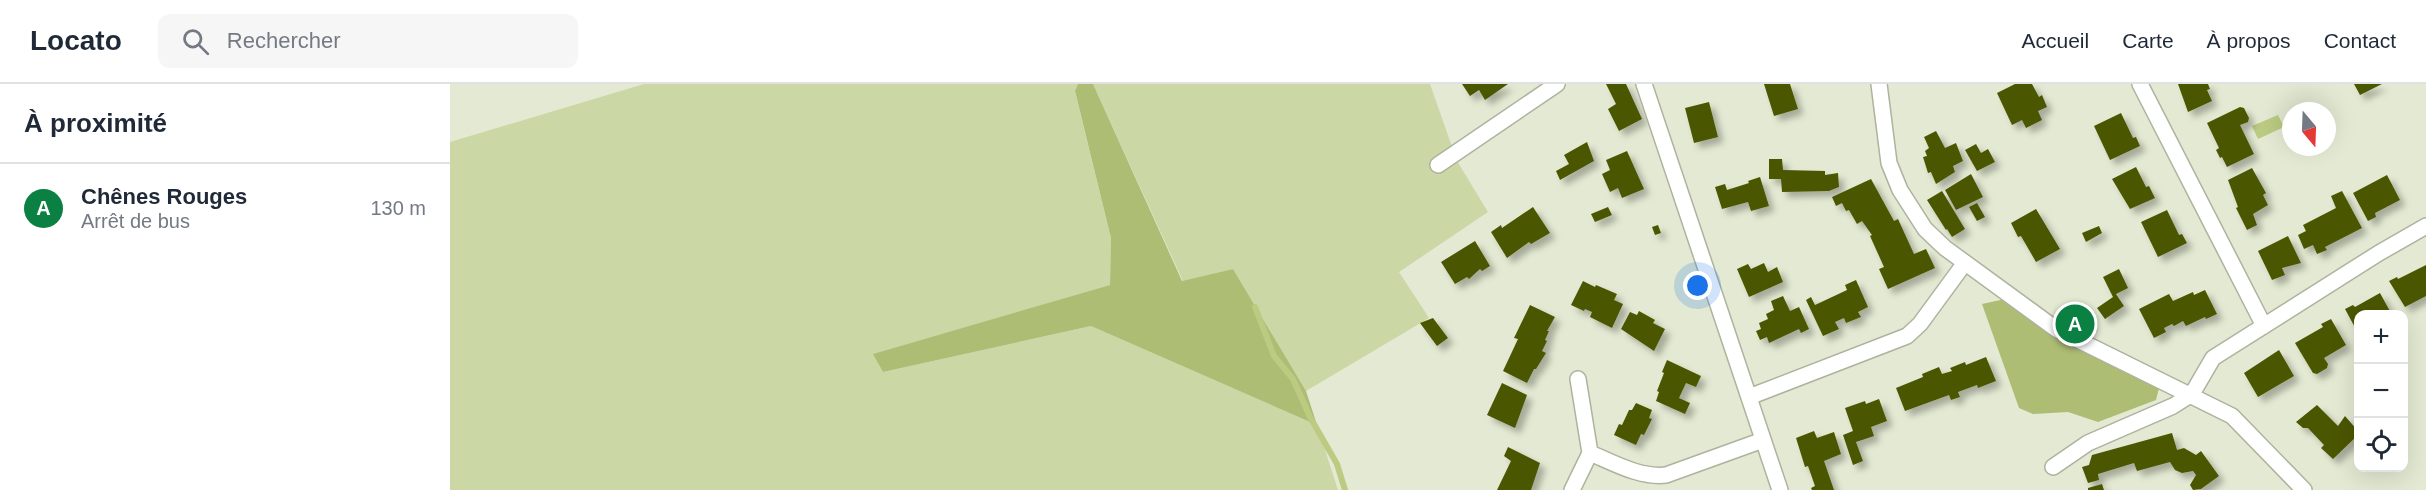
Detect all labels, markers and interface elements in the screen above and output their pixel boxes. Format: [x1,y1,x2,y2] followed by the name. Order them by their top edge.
[158,14,578,68] search box
[30,25,122,56] text: Locato
[179,25,212,58] icon: search
[227,28,341,53] text: Rechercher
[2022,29,2089,52] text: Accueil
[2122,29,2174,52] text: Carte
[2207,29,2291,52] text: À propos
[2324,29,2396,52] text: Contact
[2282,102,2336,156] north arrow
[24,108,167,138] text: À proximité
[81,184,247,209] text: Chênes Rouges
[36,197,51,219] text: A
[370,197,426,219] text: 130 m
[81,210,190,232] text: Arrêt de bus
[1683,271,1712,300] your location
[2056,302,2094,346] pin: A
[2354,310,2408,472] map controls
[2354,310,2408,364] button: +
[2354,364,2408,418] button: −
[2354,418,2408,472] button: locate

